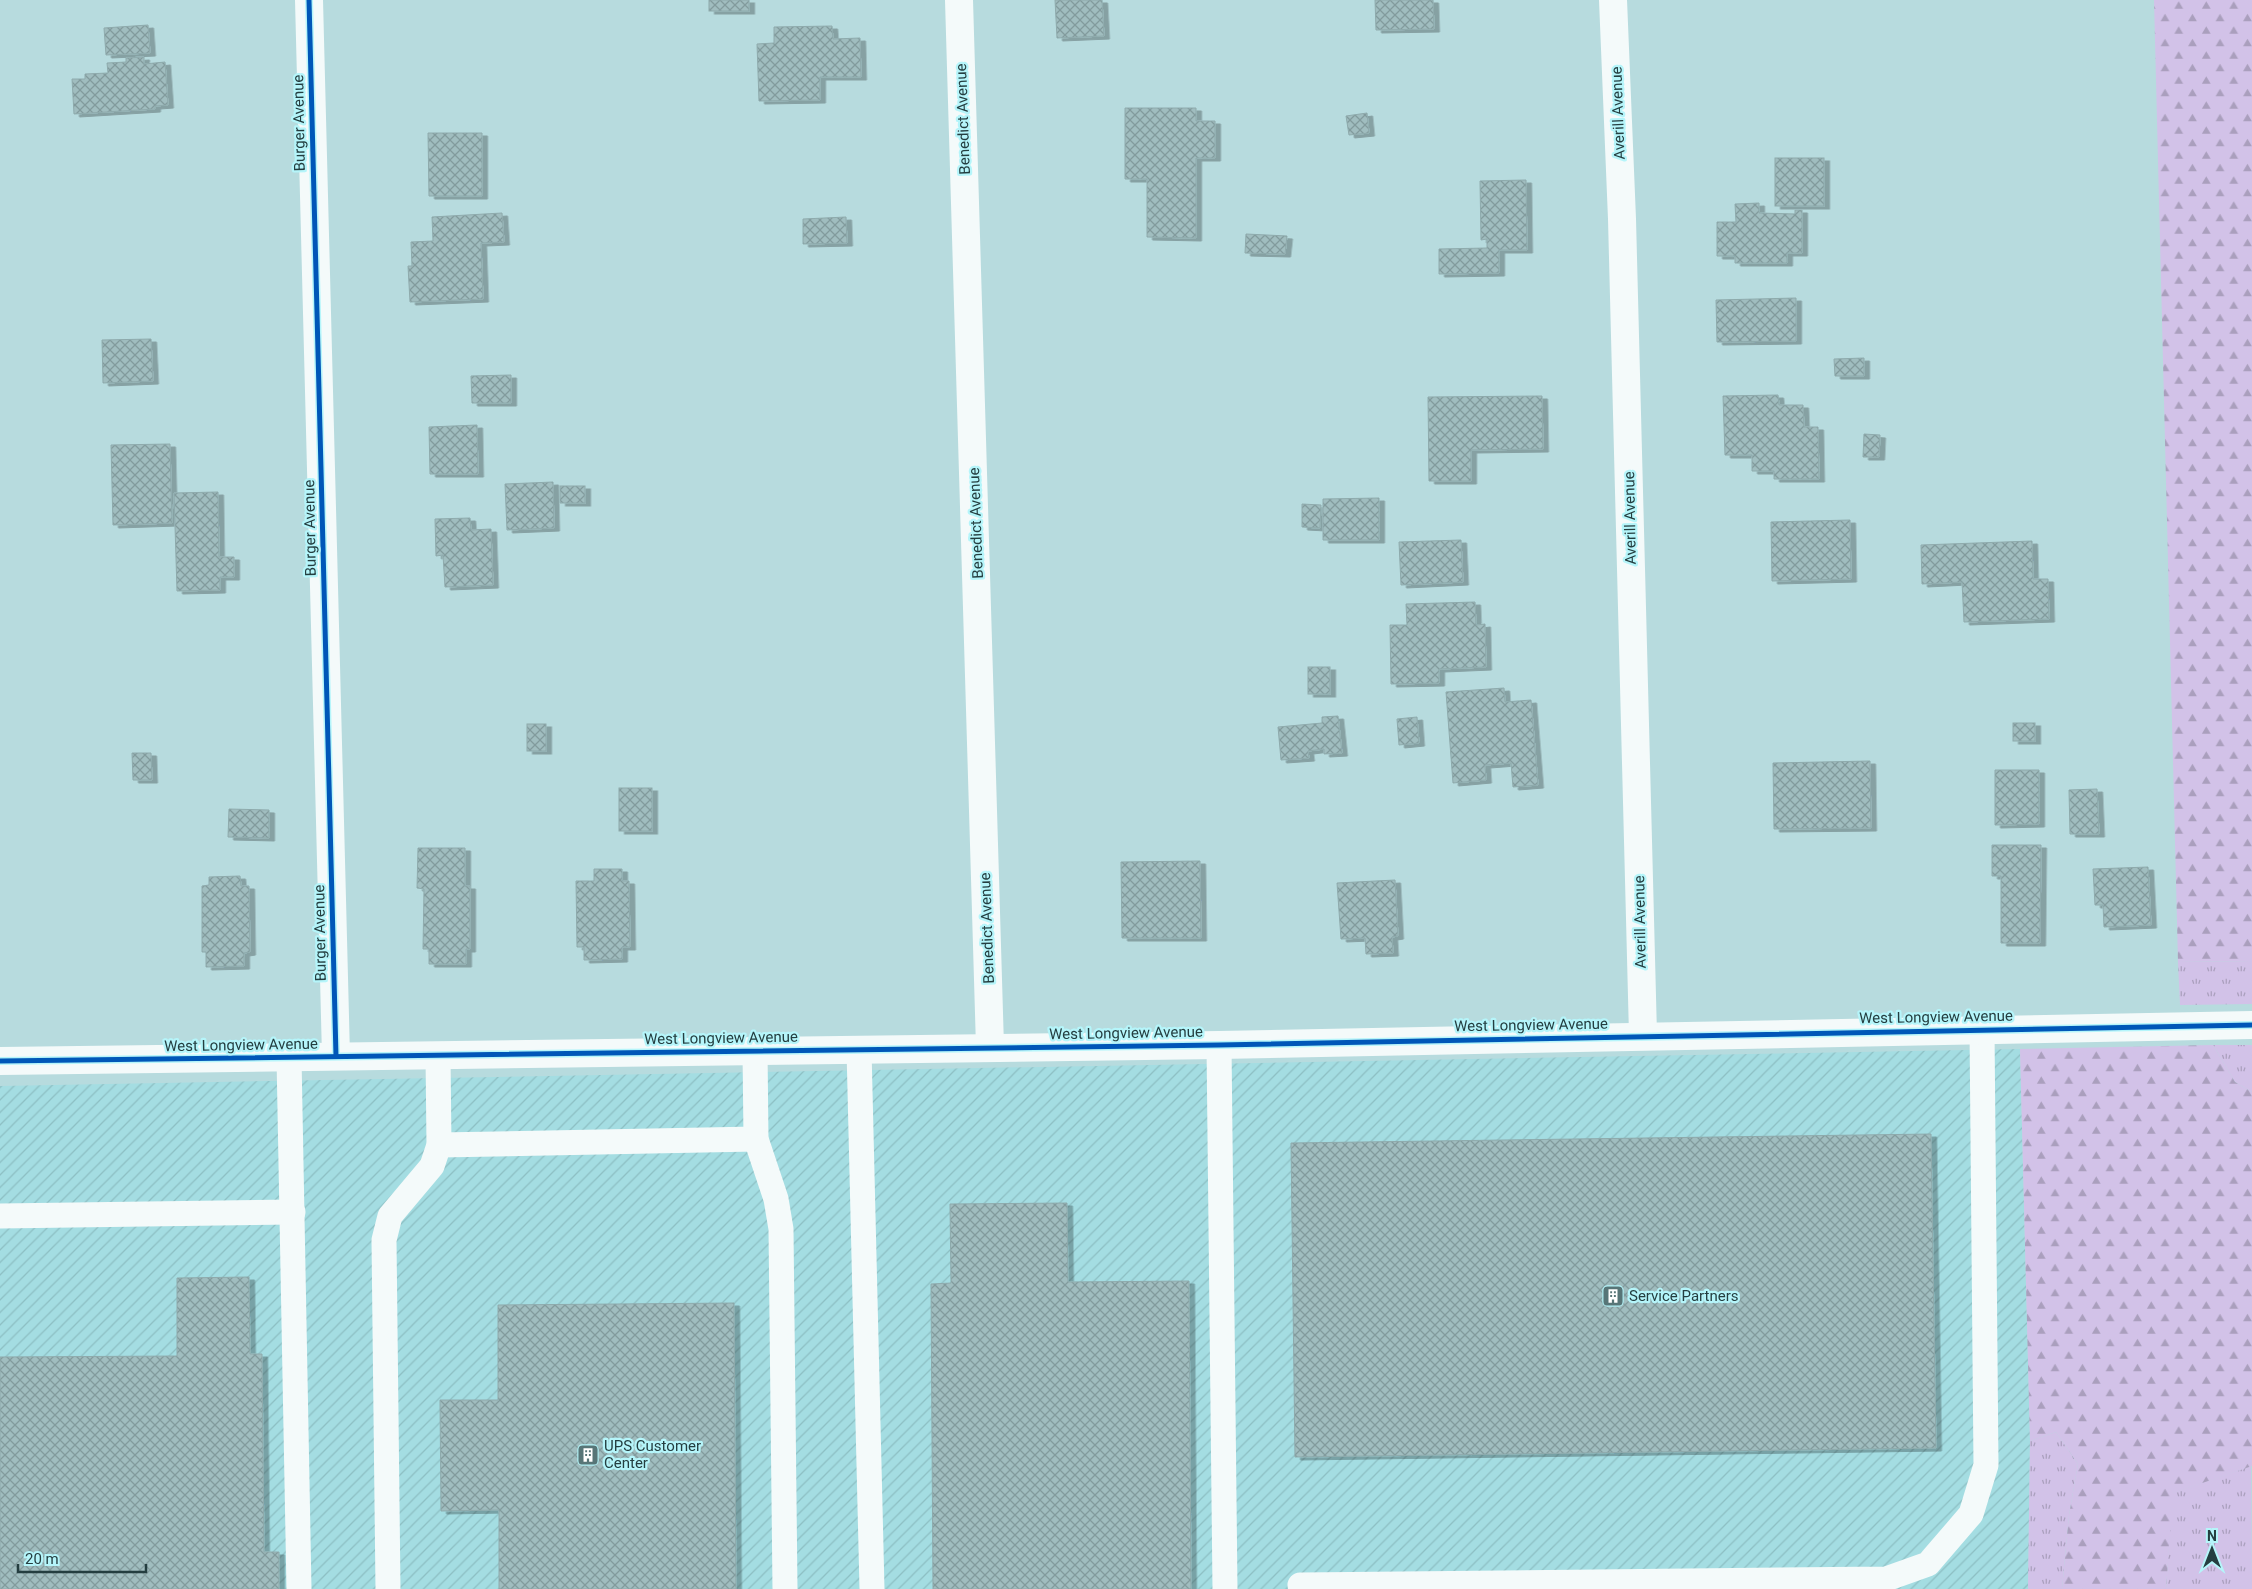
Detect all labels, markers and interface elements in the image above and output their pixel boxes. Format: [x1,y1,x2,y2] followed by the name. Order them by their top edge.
[952,63,974,175] street label: Benedict Avenue
[1607,66,1629,160] street label: Averill Avenue
[289,74,309,172] street label: Burger Avenue
[965,467,987,579] street label: Benedict Avenue
[1620,471,1640,565] street label: Averill Avenue
[300,479,320,577] street label: Burger Avenue
[976,872,998,984] street label: Benedict Avenue
[1630,875,1650,969] street label: Averill Avenue
[310,884,330,982] street label: Burger Avenue
[1859,1007,2013,1027] street label: West Longview Avenue
[1454,1015,1608,1035] street label: West Longview Avenue
[1049,1023,1203,1043] street label: West Longview Avenue
[644,1028,798,1048] street label: West Longview Avenue
[164,1035,318,1055] street label: West Longview Avenue
[1601,1284,1625,1308] building icon: Service Partners
[1629,1287,1738,1305] place label: Service Partners
[604,1437,701,1472] place label: UPS Customer Center
[576,1443,600,1467] building icon: UPS Customer Center
[2187,1524,2237,1574] north arrow
[2207,1528,2217,1544] text: N
[18,1542,145,1574] scale bar
[25,1550,59,1568] text: 20 m

